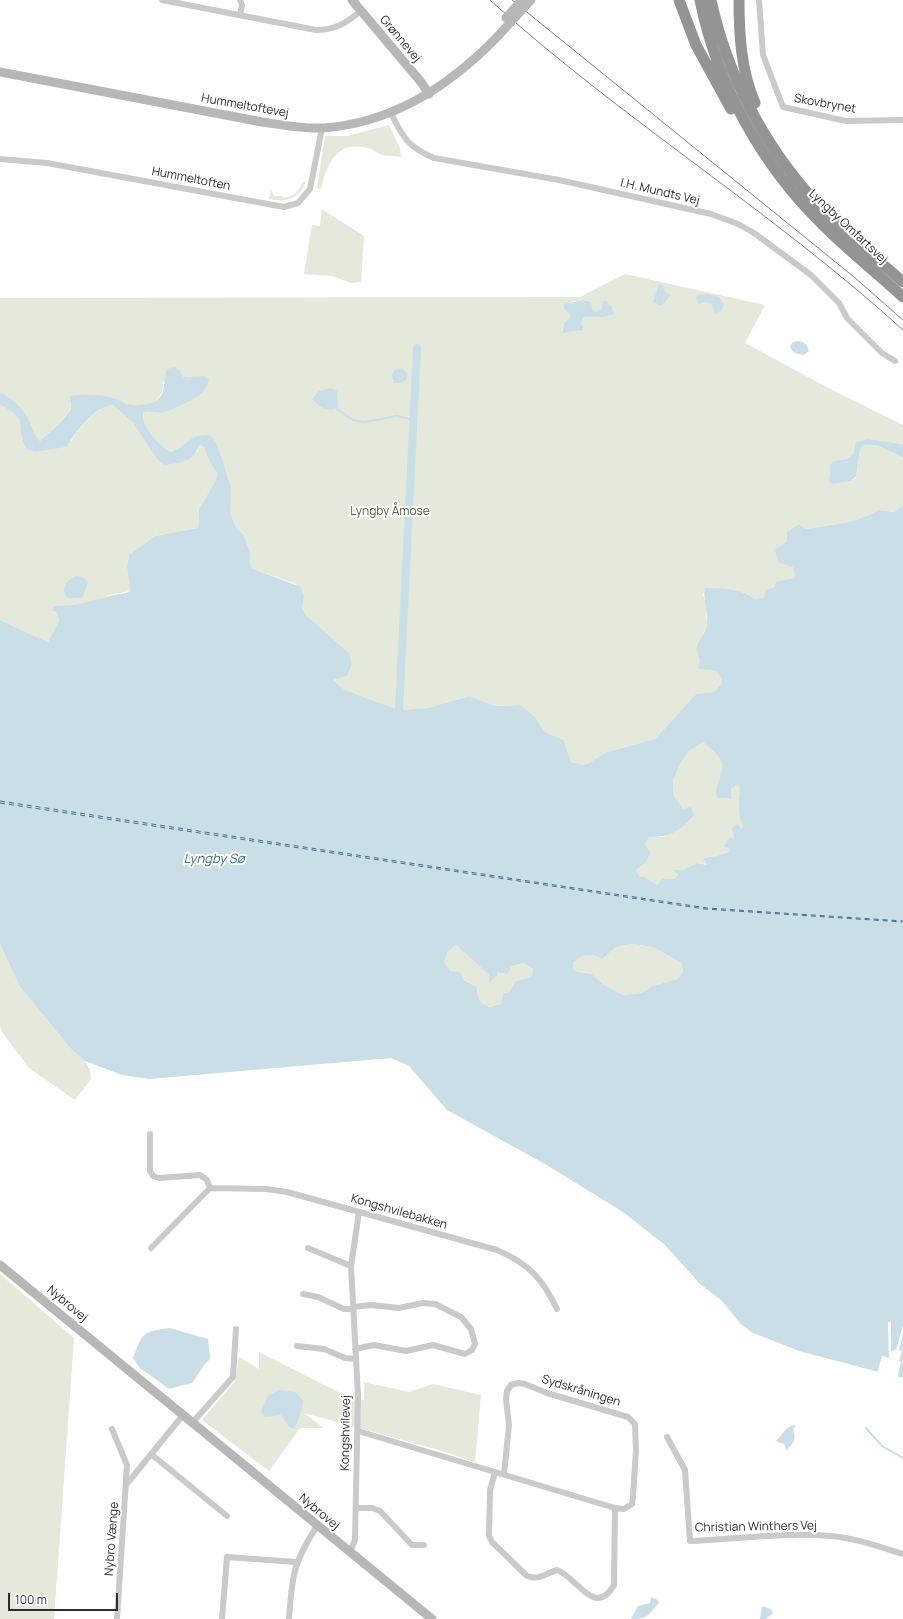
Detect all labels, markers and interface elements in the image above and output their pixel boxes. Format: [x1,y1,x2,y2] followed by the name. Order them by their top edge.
[376,13,424,65] street label: Grønnevej
[200,91,290,121] street label: Hummeltoftevej
[793,91,857,117] street label: Skovbrynet
[150,164,232,194] street label: Hummeltoften
[619,176,701,208] street label: I.H. Mundts Vej
[806,187,890,267] street label: Lyngby Omfartsvej
[350,505,430,519] park label: Lyngby Åmose
[184,851,244,867] water label: Lyngby Sø
[349,1191,449,1233] street label: Kongshvilebakken
[44,1283,90,1325] street label: Nybrovej
[540,1372,622,1410] street label: Sydskråningen
[338,1395,354,1471] street label: Kongshvilevej
[296,1491,342,1533] street label: Nybrovej
[102,1501,122,1577] street label: Nybro Vænge
[695,1519,817,1535] street label: Christian Winthers Vej
[10,1585,120,1611] scale bar
[15,1591,47,1608] text: 100 m

